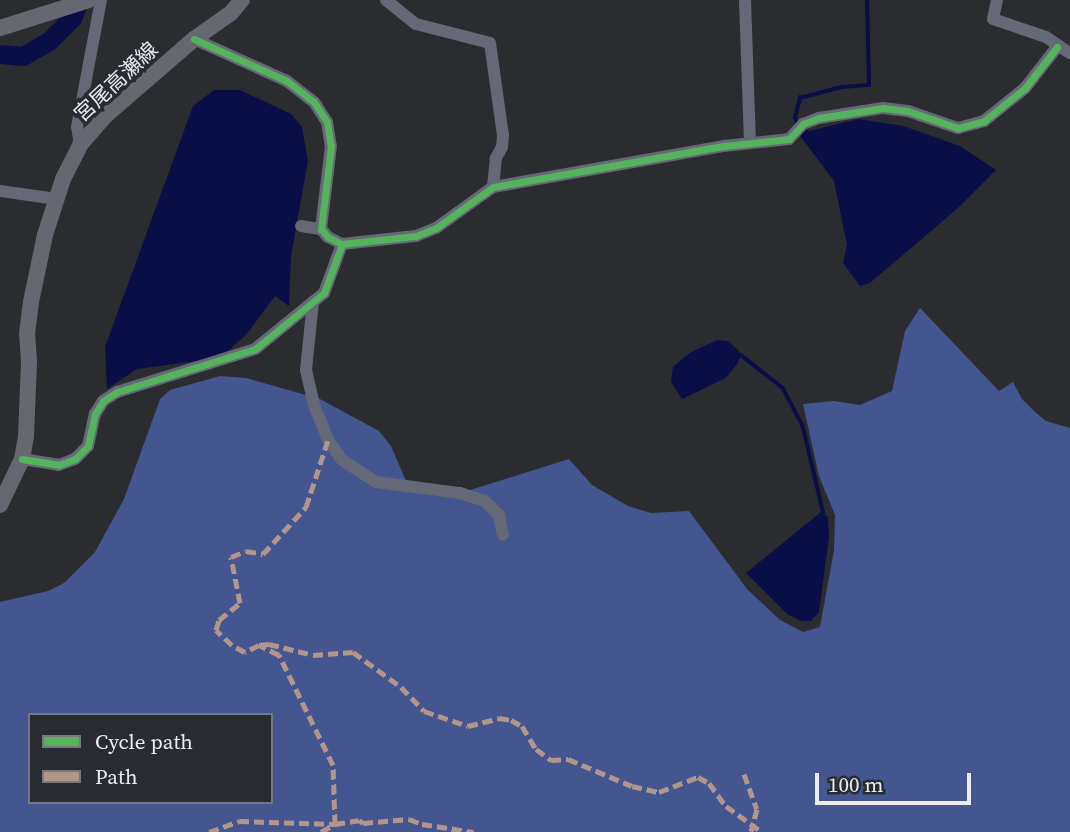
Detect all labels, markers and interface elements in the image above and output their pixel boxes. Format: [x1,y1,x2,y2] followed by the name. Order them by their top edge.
[69,37,163,127] street label: 宮尾高瀬線
[28,713,273,804] legend
[95,727,193,756] text: Cycle path
[818,758,974,802] scale bar
[95,762,138,791] text: Path
[828,770,883,799] text: 100 m

